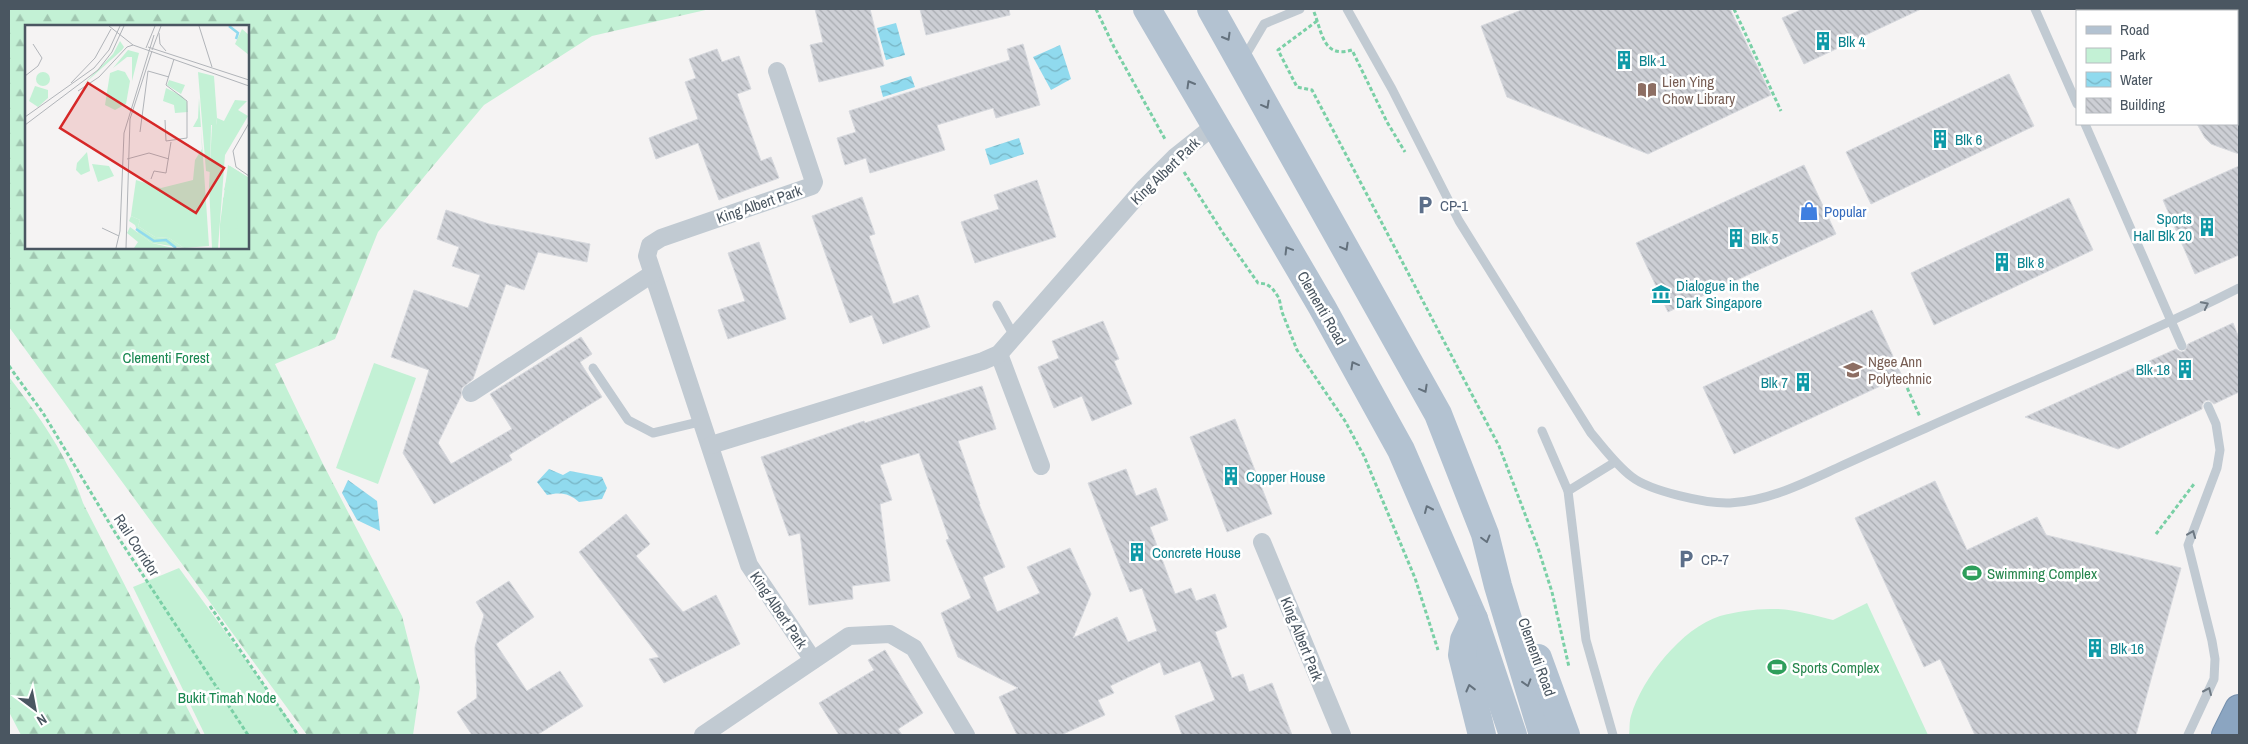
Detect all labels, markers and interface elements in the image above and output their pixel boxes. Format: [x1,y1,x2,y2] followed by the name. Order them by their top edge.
[2076,10,2238,125] legend
[2120,19,2149,40] text: Road
[25,25,249,249] inset map
[1812,30,1834,52] building icon: Blk 4
[1838,31,1866,52] place label: Blk 4
[1221,32,1231,41] one-way arrow
[2120,44,2146,65] text: Park
[1613,49,1635,71] building icon: Blk 1
[1639,50,1667,71] place label: Blk 1
[2120,69,2152,90] text: Water
[1662,71,1736,109] place label: Lien Ying Chow Library
[1636,79,1658,101] library icon: Lien Ying Chow Library
[1186,80,1196,89] one-way arrow
[2120,94,2165,115] text: Building
[1259,100,1269,109] one-way arrow
[1929,128,1951,150] building icon: Blk 6
[1955,129,1983,150] place label: Blk 6
[1126,132,1205,209] street label: King Albert Park
[714,179,805,228] street label: King Albert Park
[1414,194,1436,216] parking icon: CP-1
[1440,195,1468,216] place label: CP-1
[1798,200,1820,222] shop icon: Popular
[1824,201,1866,222] place label: Popular
[2133,208,2192,246] place label: Sports Hall Blk 20
[2196,216,2218,238] building icon: Sports Hall Blk 20
[1725,227,1747,249] building icon: Blk 5
[1751,228,1779,249] place label: Blk 5
[1339,242,1349,251] one-way arrow
[1284,246,1294,255] one-way arrow
[1991,251,2013,273] building icon: Blk 8
[2017,252,2045,273] place label: Blk 8
[1292,267,1352,349] street label: Clementi Road
[1676,275,1762,313] place label: Dialogue in the Dark Singapore
[1650,283,1672,305] museum icon: Dialogue in the Dark Singapore
[2200,301,2209,311] one-way arrow
[123,347,210,368] park label: Clementi Forest
[1868,351,1932,389] place label: Ngee Ann Polytechnic
[2174,358,2196,380] building icon: Blk 18
[1842,359,1864,381] school or university icon: Ngee Ann Polytechnic
[2136,359,2170,380] place label: Blk 18
[1350,361,1360,370] one-way arrow
[1792,371,1814,393] building icon: Blk 7
[1761,372,1788,393] place label: Blk 7
[1418,384,1428,393] one-way arrow
[1220,465,1242,487] building icon: Copper House
[1246,466,1325,487] place label: Copper House
[1423,505,1434,514] one-way arrow
[109,510,165,580] street label: Rail Corridor
[2187,530,2197,538] one-way arrow
[1481,534,1491,542] one-way arrow
[1126,541,1148,563] building icon: Concrete House
[1152,542,1241,563] place label: Concrete House
[1675,548,1697,570] parking icon: CP-7
[1701,549,1729,570] place label: CP-7
[1961,562,1983,584] sports icon: Swimming Complex
[1987,563,2098,584] place label: Swimming Complex
[745,567,813,653] street label: King Albert Park
[1276,594,1329,685] street label: King Albert Park
[1513,615,1561,699] street label: Clementi Road
[2084,637,2106,659] building icon: Blk 16
[2110,638,2144,659] place label: Blk 16
[1766,656,1788,678] sports icon: Sports Complex
[1792,657,1880,678] place label: Sports Complex
[1522,678,1532,687] one-way arrow
[10,684,60,734] north arrow
[1466,684,1476,692] one-way arrow
[178,687,276,708] park label: Bukit Timah Node
[2202,687,2213,696] one-way arrow
[34,710,50,730] text: N

